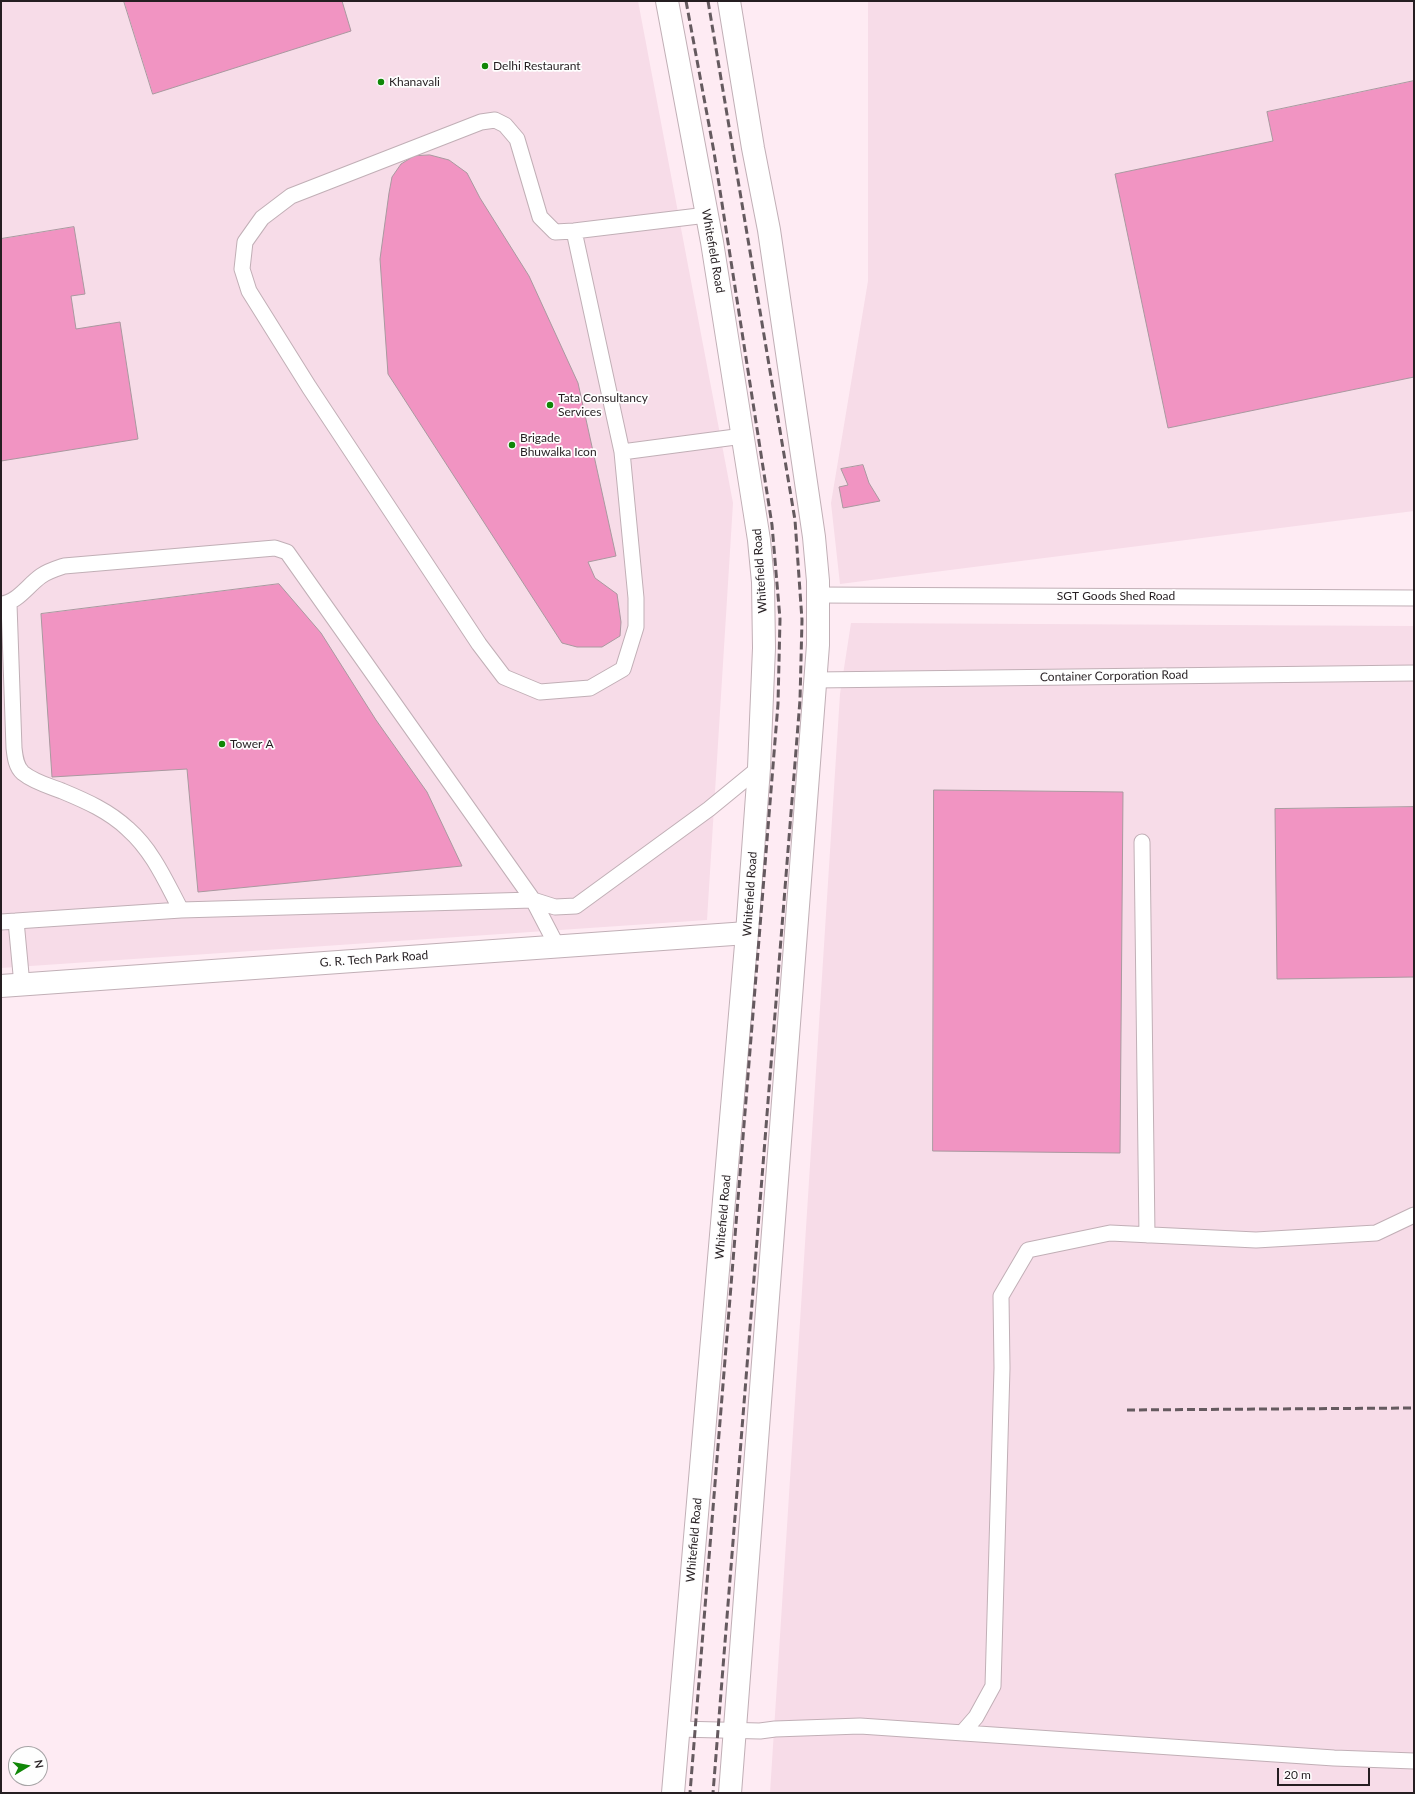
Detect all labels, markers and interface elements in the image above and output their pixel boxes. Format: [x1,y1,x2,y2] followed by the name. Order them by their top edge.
[493,59,581,73] place label: Delhi Restaurant
[480,61,490,71] marker: Delhi Restaurant
[389,75,440,89] place label: Khanavali
[376,77,386,87] marker: Khanavali
[699,208,727,294] street label: Whitefield Road
[558,391,648,419] place label: Tata Consultancy Services
[545,400,555,410] marker: Tata Consultancy Services
[520,431,597,459] place label: Brigade Bhuwalka Icon
[507,440,517,450] marker: Brigade Bhuwalka Icon
[750,528,770,614] street label: Whitefield Road
[1057,589,1175,603] street label: SGT Goods Shed Road
[1040,668,1188,684] street label: Container Corporation Road
[230,737,274,751] place label: Tower A
[217,739,227,749] marker: Tower A
[740,851,760,937] street label: Whitefield Road
[319,948,429,970] street label: G. R. Tech Park Road
[712,1174,734,1260] street label: Whitefield Road
[683,1497,705,1583] street label: Whitefield Road
[8,1746,48,1786] north arrow
[32,1759,46,1769] text: N
[1279,1760,1372,1786] scale bar
[1284,1767,1311,1782] text: 20 m

